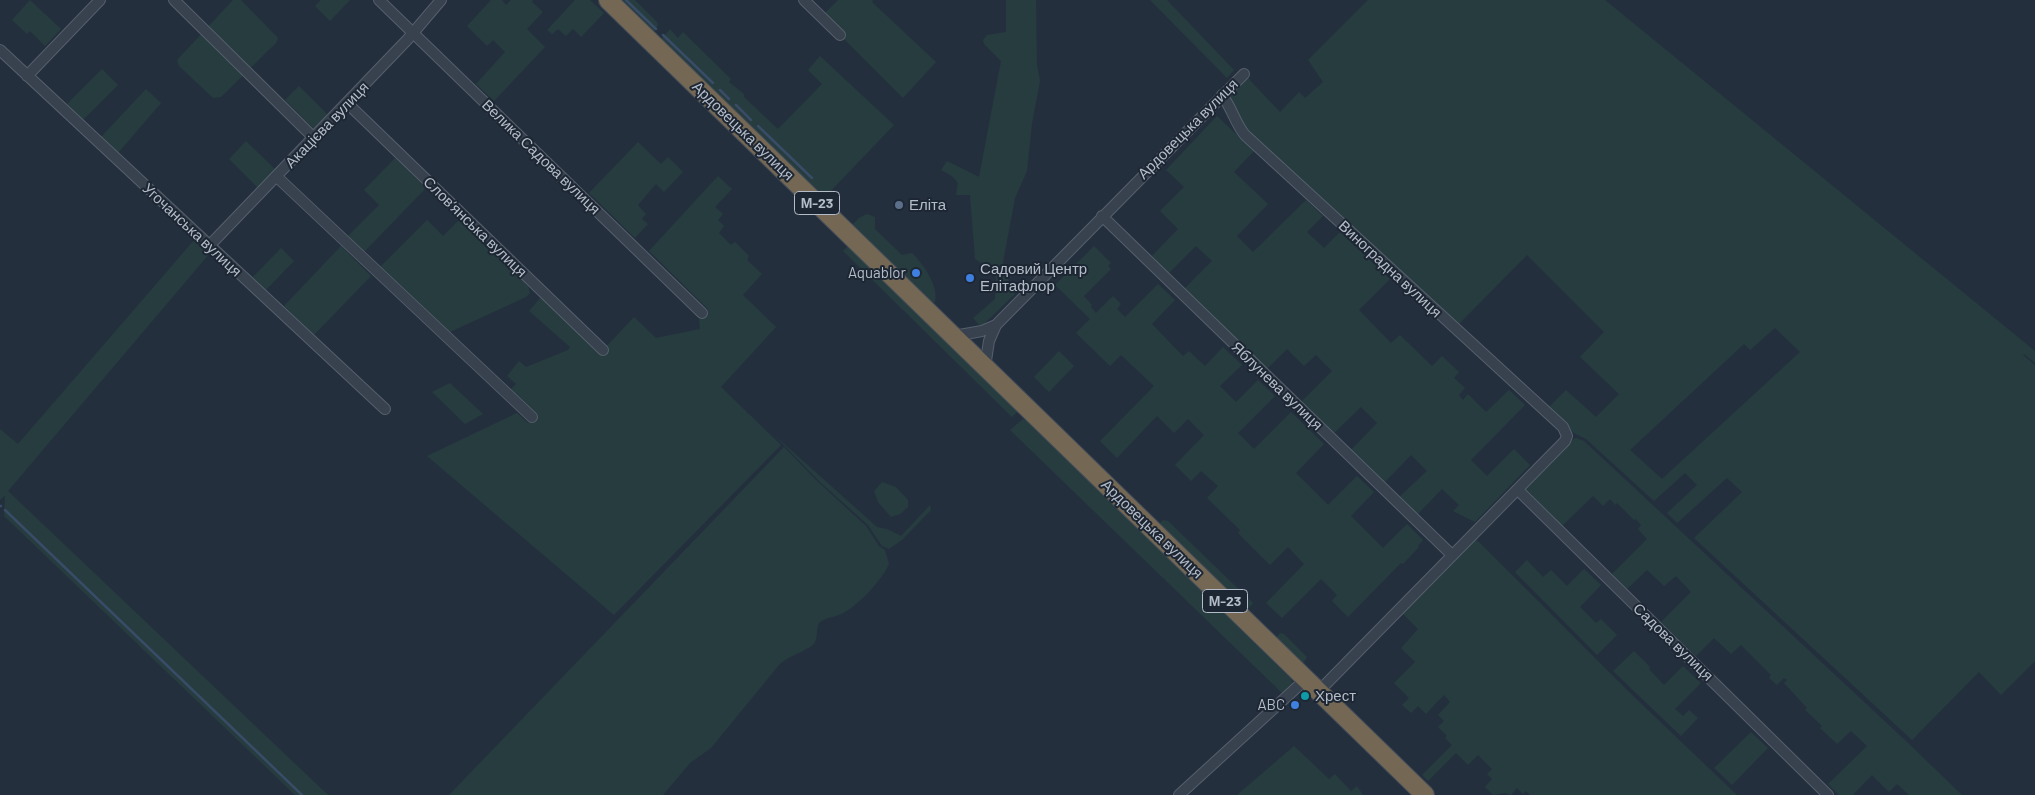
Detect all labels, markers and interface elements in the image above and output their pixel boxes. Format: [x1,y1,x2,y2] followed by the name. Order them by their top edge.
[1134,75,1242,183] street label: Ардовецька вулиця
[281,78,373,172] street label: Акацієва вулиця
[688,78,798,184] street label: Ардовецька вулиця
[478,96,604,218] street label: Велика Садова вулиця
[420,173,530,281] street label: Словʼянська вулиця
[139,180,245,280] street label: Угочанська вулиця
[794,192,840,214] road number: М-23
[909,196,946,214] place label: Еліта
[893,199,905,211] marker: Еліта
[1335,217,1445,321] street label: Виноградна вулиця
[980,260,1087,295] place label: Садовий Центр Елітафлор
[848,264,906,282] place label: Aquablor
[910,267,922,279] marker: Aquablor
[964,272,976,284] marker: Садовий Центр Елітафлор
[1228,338,1326,434] street label: Яблунева вулиця
[1097,476,1207,582] street label: Ардовецька вулиця
[1202,590,1248,612] road number: М-23
[1629,599,1717,685] street label: Садова вулиця
[1315,687,1356,705] place label: Хрест
[1299,690,1311,702] marker: Хрест
[1257,696,1285,714] place label: ABC
[1289,699,1301,711] marker: ABC

